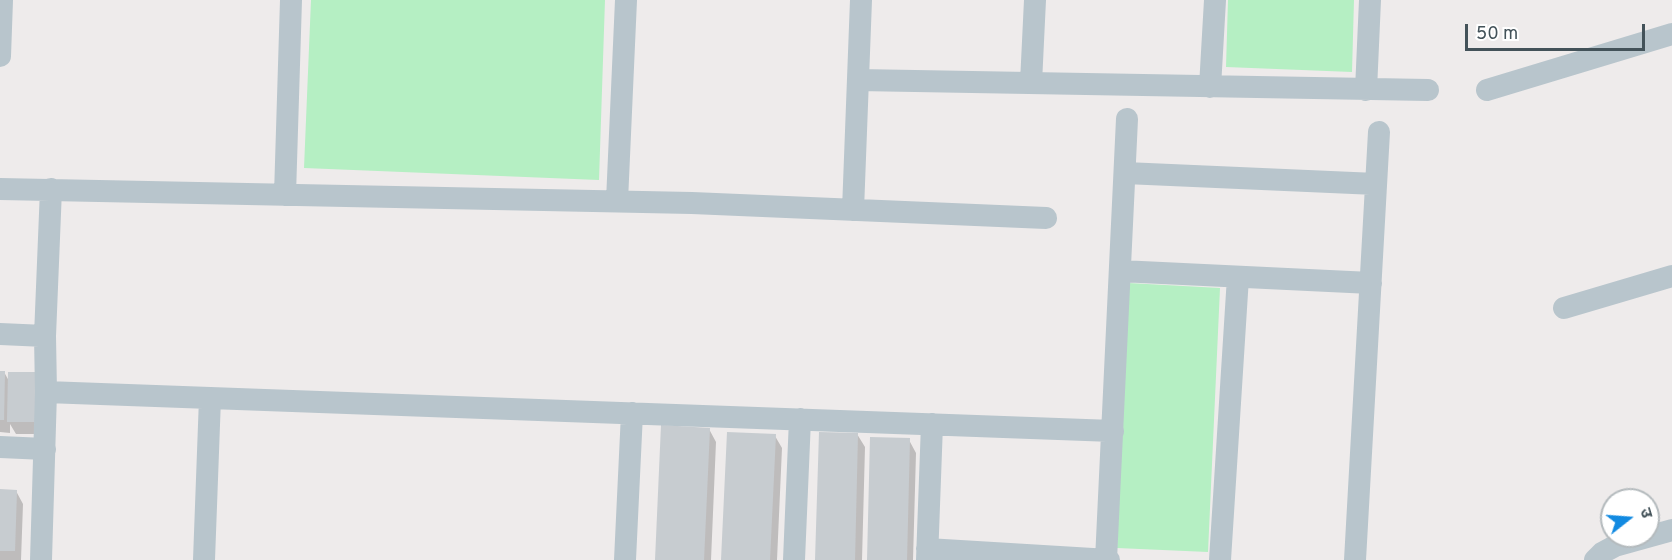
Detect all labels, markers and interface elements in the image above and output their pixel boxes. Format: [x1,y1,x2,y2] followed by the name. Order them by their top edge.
[1468,12,1648,50] scale bar
[1476,23,1518,46] text: 50 m
[1600,488,1660,548] north arrow
[1634,506,1656,521] text: उ

